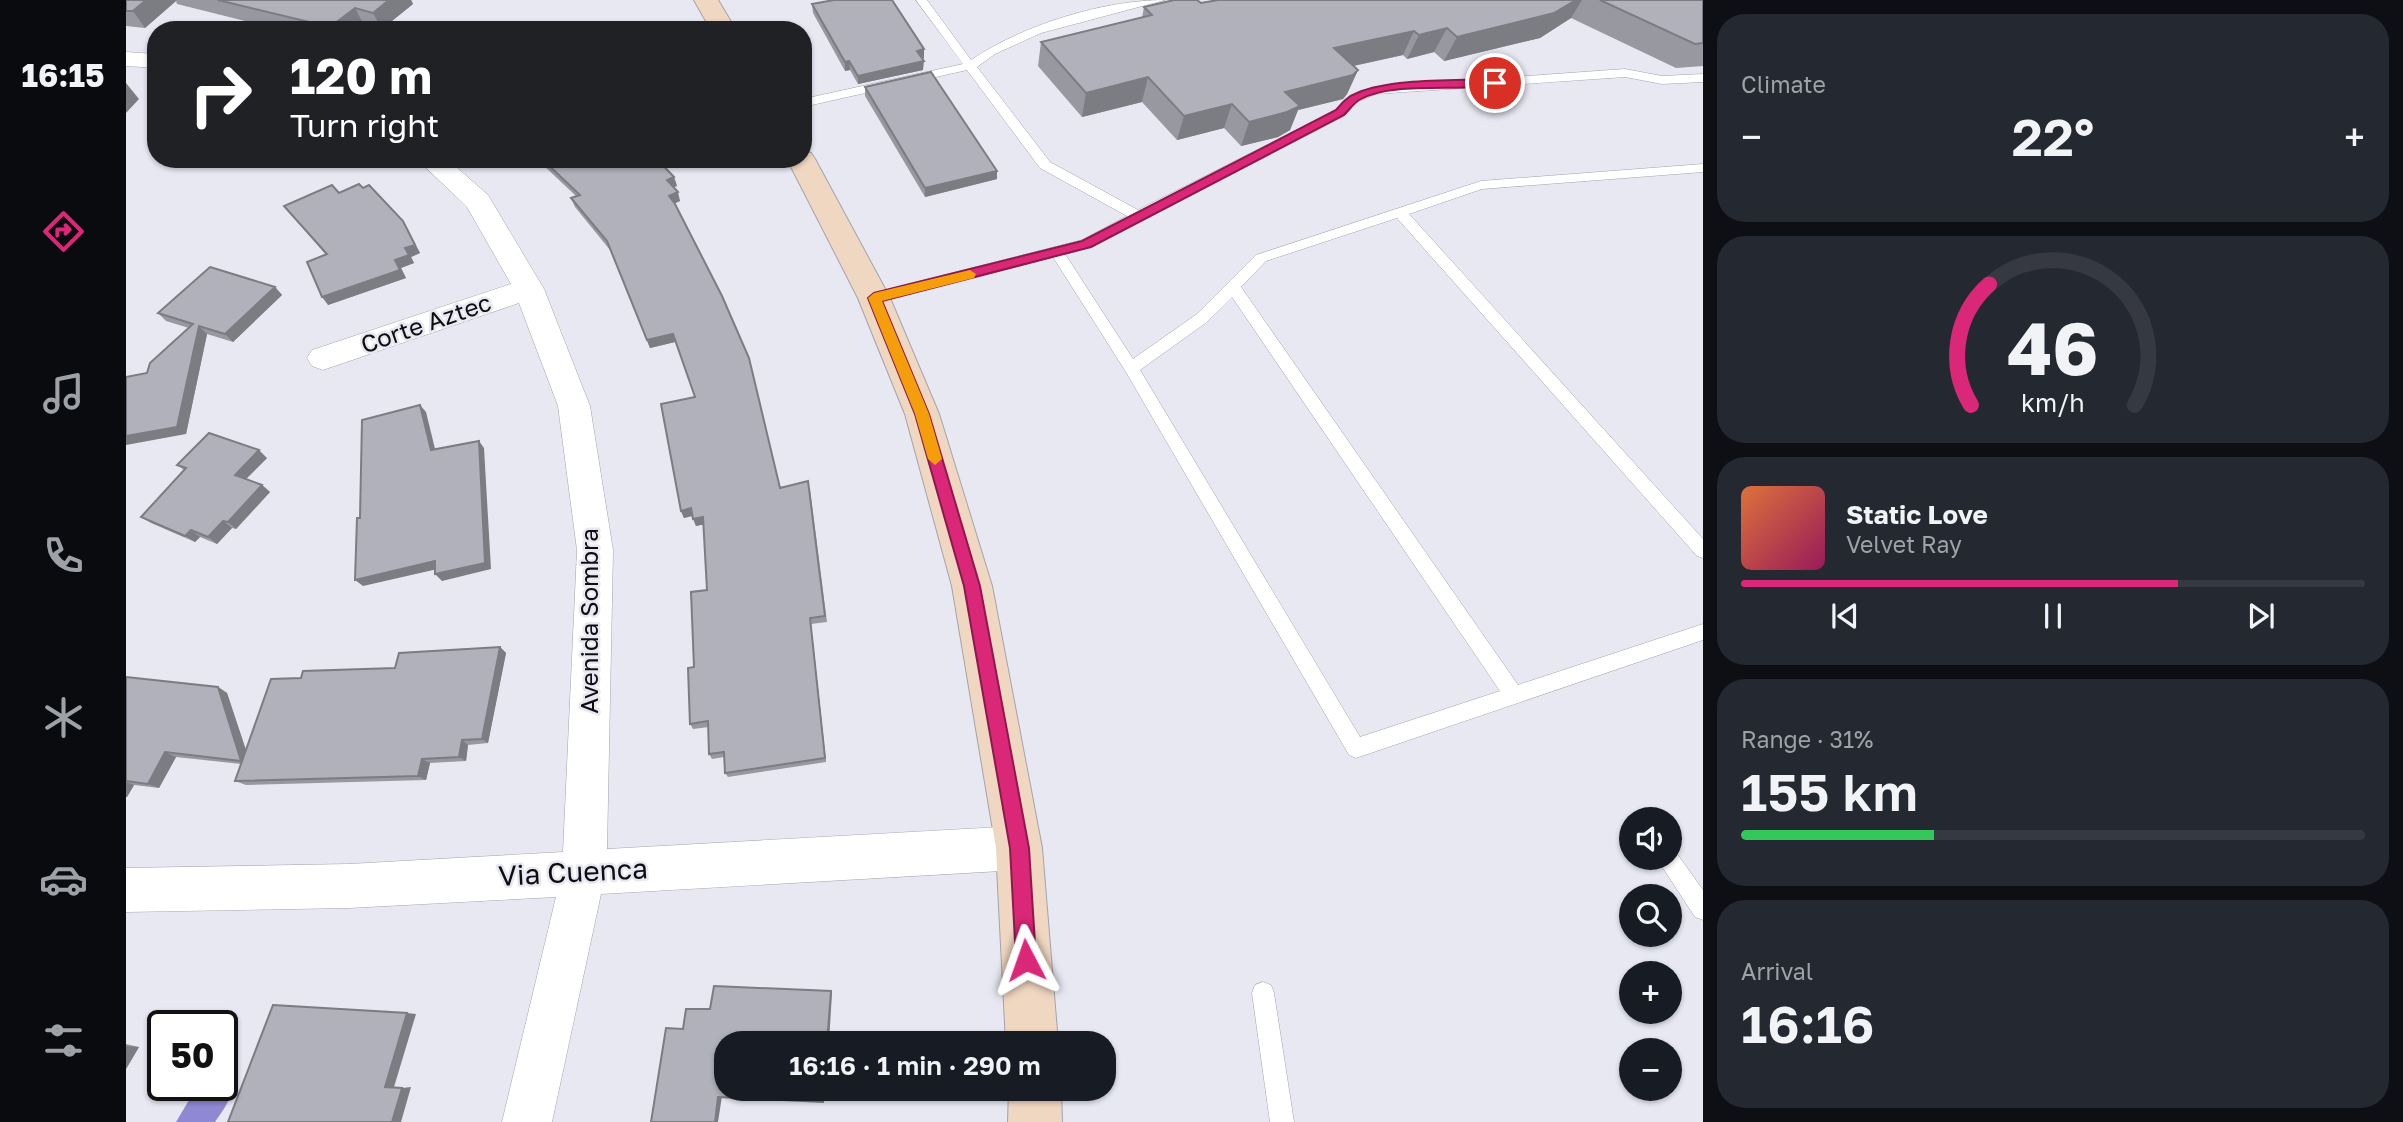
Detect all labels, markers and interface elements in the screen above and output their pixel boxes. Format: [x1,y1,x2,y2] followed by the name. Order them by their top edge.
[290,46,432,105] text: 120 m
[175,49,266,140] icon: right
[1465,53,1525,113] pin
[21,56,105,94] text: 16:15
[1476,64,1514,102] icon: arrive
[1741,70,1826,98] text: Climate
[2012,105,2094,167] text: 22°
[290,106,439,144] text: Turn right
[1741,114,1762,159] text: −
[2344,114,2365,159] text: +
[39,207,88,256] icon: directions
[357,287,494,358] street label: Corte Aztec
[2007,305,2099,392] text: 46
[39,369,88,418] icon: music
[2021,387,2085,418] text: km/h
[1846,499,1988,530] text: Static Love
[574,528,603,714] street label: Avenida Sombra
[1846,530,1962,558] text: Velvet Ray
[39,531,88,580] icon: phone
[1826,597,1864,635] icon: previous
[2034,597,2072,635] icon: pause
[2242,597,2280,635] icon: next
[39,693,88,742] icon: climate
[1741,725,1873,753] text: Range · 31%
[1741,760,1918,822] text: 155 km
[1619,807,1682,1101] map controls
[1619,807,1682,870] button: sound
[497,851,649,892] street label: Via Cuenca
[39,855,88,904] icon: car
[1619,884,1682,947] button: search
[989,923,1063,997] position arrow
[1741,957,1813,985] text: Arrival
[1619,961,1682,1024] button: +
[1741,992,1874,1054] text: 16:16
[147,1010,238,1101] speed limit sign: 50
[39,1016,88,1065] icon: filters
[1619,1038,1682,1101] button: −
[789,1050,1041,1081] text: 16:16 · 1 min · 290 m

